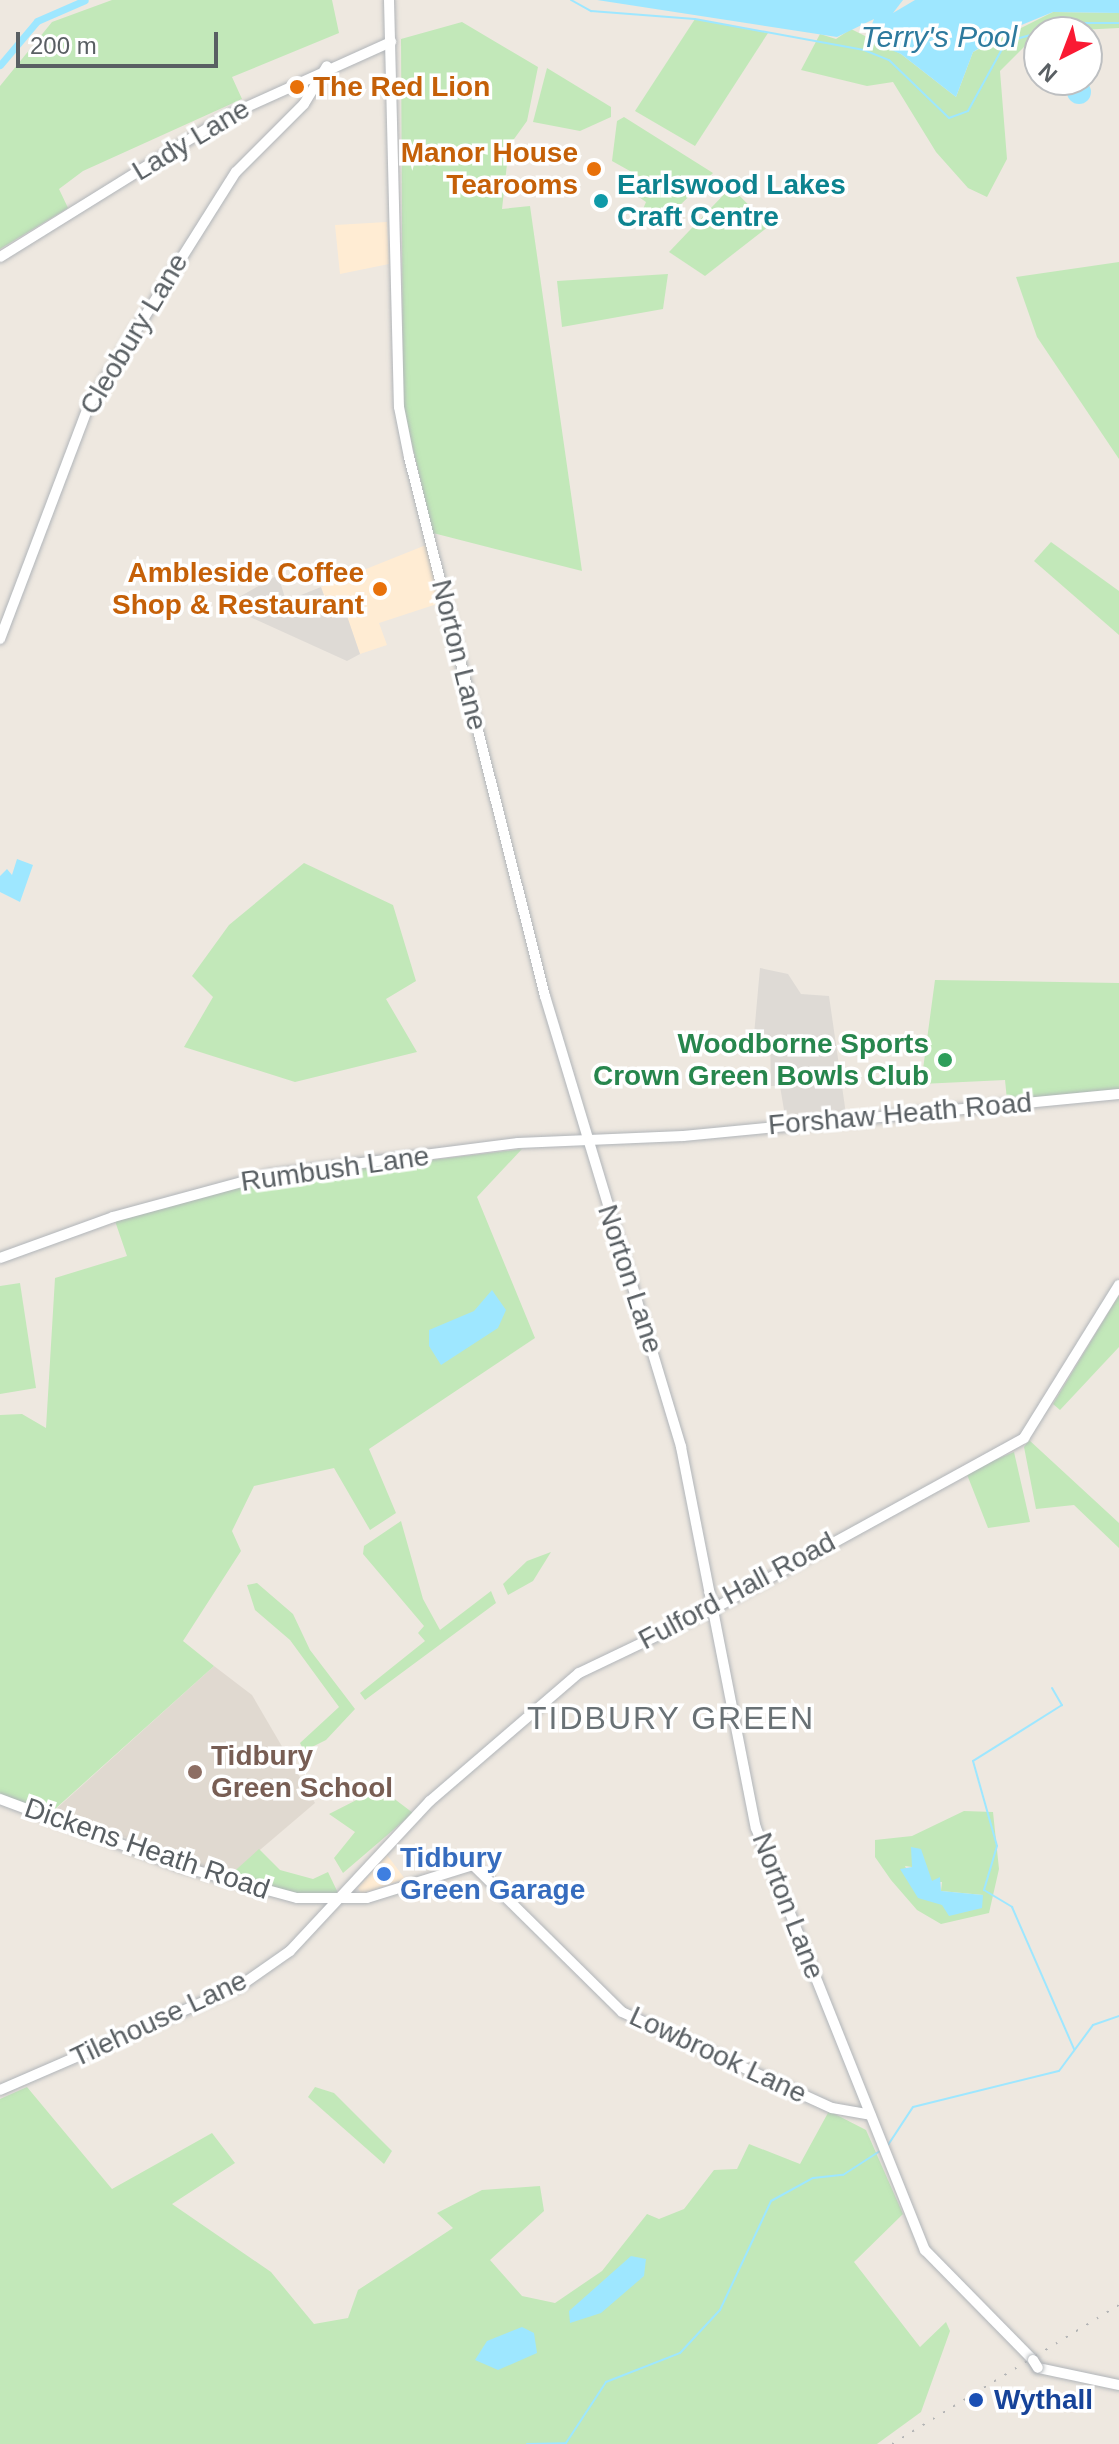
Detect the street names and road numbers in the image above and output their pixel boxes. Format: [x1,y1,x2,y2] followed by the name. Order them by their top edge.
[126,92,256,188] street label: Lady Lane
[73,247,195,421] street label: Cleobury Lane
[424,576,494,734] street label: Norton Lane
[767,1086,1033,1142] street label: Forshaw Heath Road
[239,1139,431,1199] street label: Rumbush Lane
[590,1201,670,1357] street label: Norton Lane
[633,1525,841,1657] street label: Fulford Hall Road
[20,1791,274,1907] street label: Dickens Heath Road
[745,1828,831,1984] street label: Norton Lane
[66,1964,252,2074] street label: Tilehouse Lane
[624,1999,812,2111] street label: Lowbrook Lane

